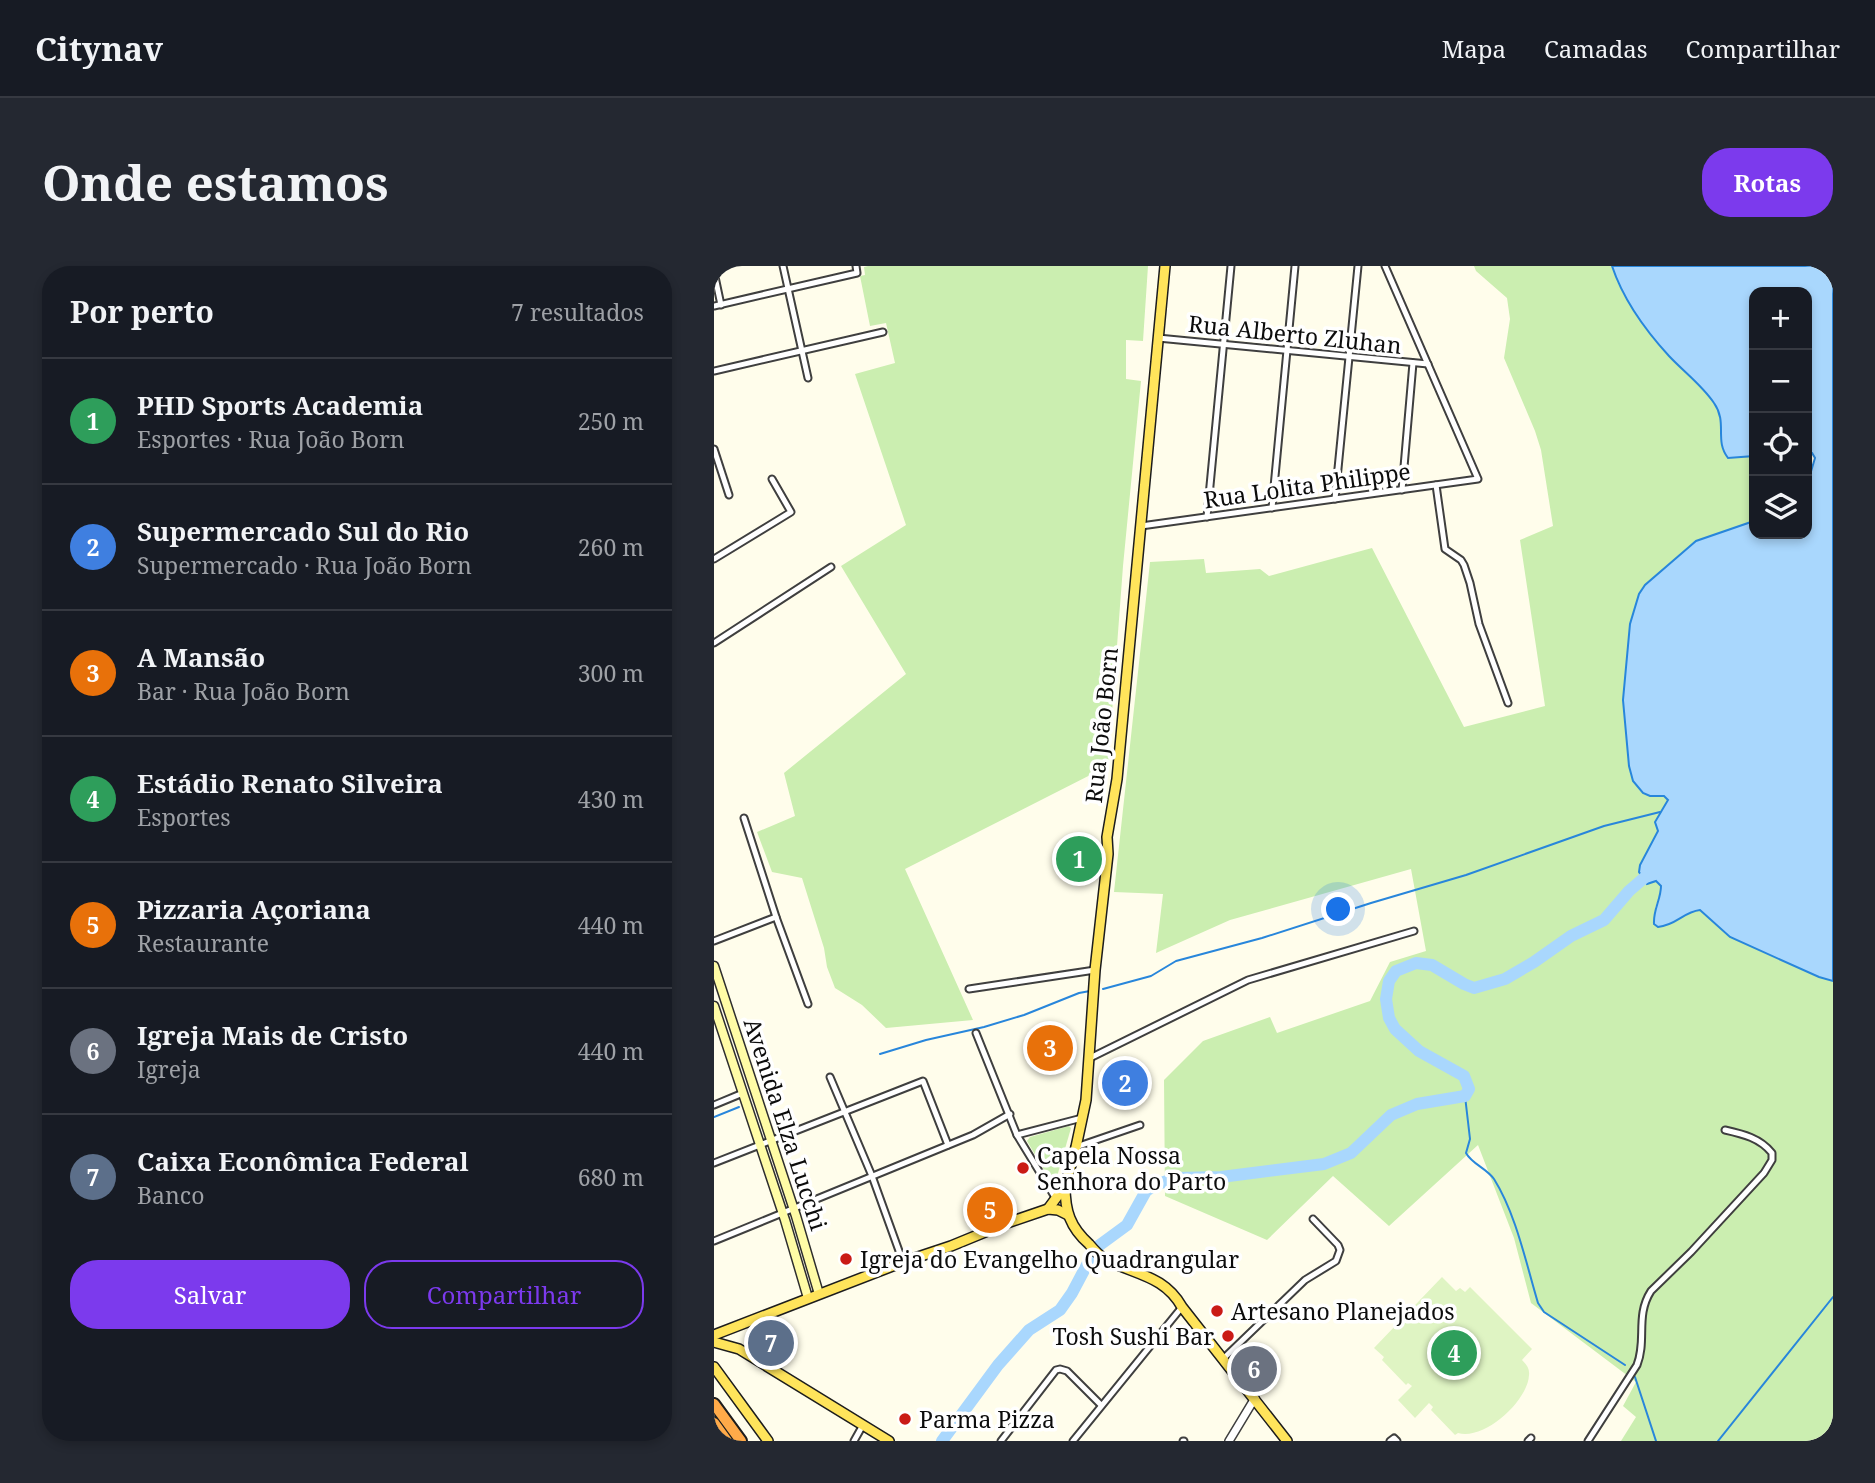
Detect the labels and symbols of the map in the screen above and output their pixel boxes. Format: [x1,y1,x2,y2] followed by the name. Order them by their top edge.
[1187,307,1403,361] street label: Rua Alberto Zluhan
[1201,455,1413,515] street label: Rua Lolita Philippe
[1077,645,1125,804] street label: Rua João Born
[1056,833,1102,885] pin: 1
[1321,892,1355,926] your location
[737,1014,836,1235] street label: Avenida Elza Lucchi
[1027,1022,1073,1074] pin: 3
[1102,1057,1148,1109] pin: 2
[1037,1139,1226,1197] place label: Capela Nossa Senhora do Parto
[1015,1160,1031,1176] marker: Capela Nossa Senhora do Parto
[967,1184,1013,1236] pin: 5
[860,1243,1239,1275] place label: Igreja do Evangelho Quadrangular
[838,1251,854,1267] marker: Igreja do Evangelho Quadrangular
[1231,1295,1455,1327] place label: Artesano Planejados
[1209,1303,1225,1319] marker: Artesano Planejados
[748,1317,794,1369] pin: 7
[1053,1320,1214,1352] place label: Tosh Sushi Bar
[1431,1327,1477,1379] pin: 4
[1220,1328,1236,1344] marker: Tosh Sushi Bar
[1231,1343,1277,1395] pin: 6
[919,1403,1055,1435] place label: Parma Pizza
[897,1411,913,1427] marker: Parma Pizza

